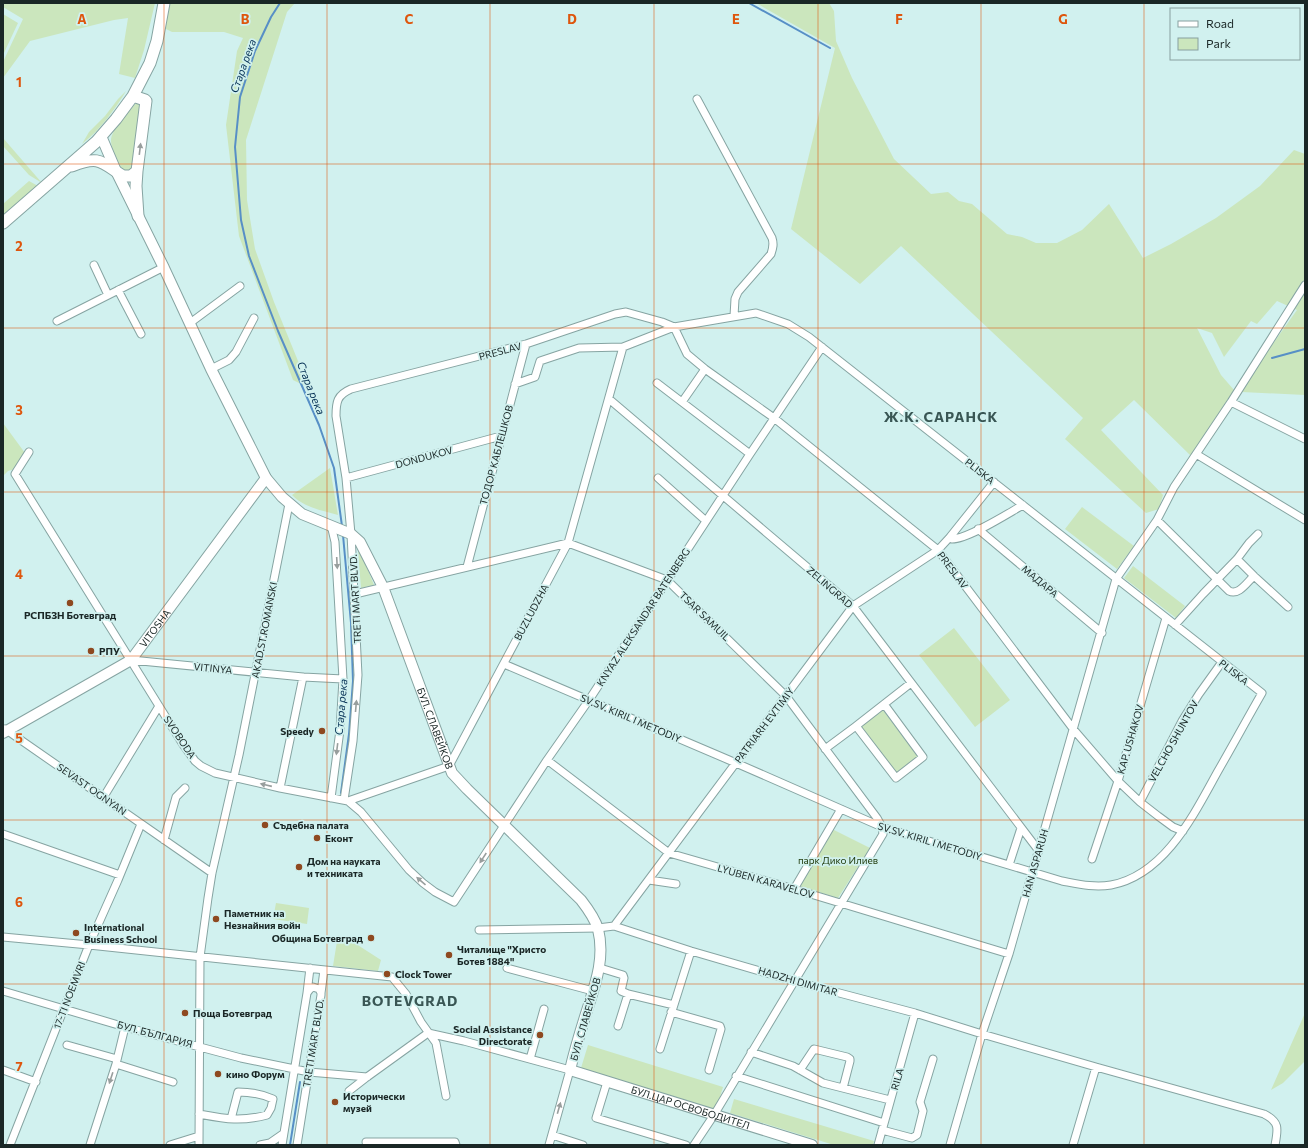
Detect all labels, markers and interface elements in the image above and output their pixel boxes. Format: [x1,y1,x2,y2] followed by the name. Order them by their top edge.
[1170,8,1300,60] legend
[77,11,87,27] text: A
[241,11,250,27] text: B
[405,11,414,27] text: C
[567,11,577,27] text: D
[732,11,740,27] text: E
[895,11,903,27] text: F
[1058,11,1068,27] text: G
[1206,16,1234,30] text: Road
[1206,36,1232,50] text: Park
[227,37,258,95] water label: Стара река
[16,74,22,90] text: 1
[137,143,143,155] one-way arrow
[15,238,23,254] text: 2
[477,340,523,362] street label: PRESLAV
[295,359,328,417] water label: Стара река
[15,402,23,418] text: 3
[477,403,515,506] street label: ТОДОР КАБЛЕШКОВ
[884,408,998,425] district label: Ж.К. САРАНСК
[394,444,454,470] street label: DONDUKOV
[963,456,997,486] street label: PLISKA
[594,546,692,688] street label: KNYAZ ALEKSANDAR BATENBERG
[935,549,971,591] street label: PRESLAV
[347,554,363,644] street label: TRETI MART BLVD.
[333,557,340,569] one-way arrow
[1019,562,1061,600] street label: МАДАРА
[805,564,855,610] street label: ZELINGRAD
[15,566,23,582] text: 4
[249,581,279,679] street label: AKAD.ST.ROMANSKI
[511,582,551,642] street label: BUZLUDZHA
[677,589,733,643] street label: TSAR SAMUIL
[65,598,75,608] marker: РСПБЗН Ботевград
[137,607,173,649] street label: VITOSHA
[24,609,117,621] place label: РСПБЗН Ботевград
[99,645,120,657] place label: РПУ
[86,646,96,656] marker: РПУ
[1217,657,1251,687] street label: PLISKA
[193,660,233,676] street label: VITINYA
[332,678,349,736] water label: Стара река
[732,684,797,765] street label: PATRIARH EVTIMIY
[415,686,456,771] street label: БУЛ. СЛАВЕЙКОВ
[579,691,684,745] street label: SV.SV. KIRIL I METODIY
[1145,698,1201,784] street label: VELCHO SHUNTOV
[353,700,360,712] one-way arrow
[1114,703,1146,775] street label: KAP. USHAKOV
[161,713,199,761] street label: SVOBODA
[280,725,315,737] place label: Speedy
[317,726,327,736] marker: Speedy
[15,730,23,746] text: 5
[334,743,340,755] one-way arrow
[55,761,129,817] street label: SEVAST OGNYAN
[259,781,272,787] one-way arrow
[273,819,349,831] place label: Съдебна палата
[876,819,984,863] street label: SV.SV. KIRIL I METODIY
[260,820,270,830] marker: Съдебна палата
[1020,827,1050,899] street label: HAN ASPARUH
[325,832,353,844] place label: Еконт
[312,833,322,843] marker: Еконт
[479,852,486,864] one-way arrow
[798,854,878,866] park label: парк Дико Илиев
[307,855,381,879] place label: Дом на науката и техниката
[716,861,816,901] street label: LYUBEN KARAVELOV
[294,862,304,872] marker: Дом на науката и техниката
[416,876,426,886] one-way arrow
[15,894,23,910] text: 6
[224,907,301,931] place label: Паметник на Незнайния войн
[211,914,221,924] marker: Паметник на Незнайния войн
[84,921,158,945] place label: International Business School
[71,928,81,938] marker: International Business School
[272,932,364,944] place label: Община Ботевград
[366,933,376,943] marker: Община Ботевград
[457,943,546,967] place label: Читалище "Христо Ботев 1884"
[444,950,454,960] marker: Читалище "Христо Ботев 1884"
[51,959,87,1031] street label: 17-TI NOEMVRI
[757,964,839,998] street label: HADZHI DIMITAR
[395,968,452,980] place label: Clock Tower
[382,969,392,979] marker: Clock Tower
[567,976,603,1062] street label: БУЛ. СЛАВЕЙКОВ
[362,992,458,1009] district label: BOTEVGRAD
[300,998,326,1088] street label: TRETI MART BLVD.
[193,1007,273,1019] place label: Поща Ботевград
[180,1008,190,1018] marker: Поща Ботевград
[116,1018,194,1050] street label: БУЛ. БЪЛГАРИЯ
[453,1023,532,1047] place label: Social Assistance Directorate
[535,1030,545,1040] marker: Social Assistance Directorate
[15,1058,23,1074] text: 7
[888,1067,906,1091] street label: RILA
[226,1068,285,1080] place label: кино Форум
[213,1069,223,1079] marker: кино Форум
[108,1072,114,1084] one-way arrow
[630,1083,751,1131] street label: БУЛ.ЦАР ОСВОБОДИТЕЛ
[343,1090,405,1114] place label: Исторически музей
[330,1097,340,1107] marker: Исторически музей
[556,1101,562,1113] one-way arrow

